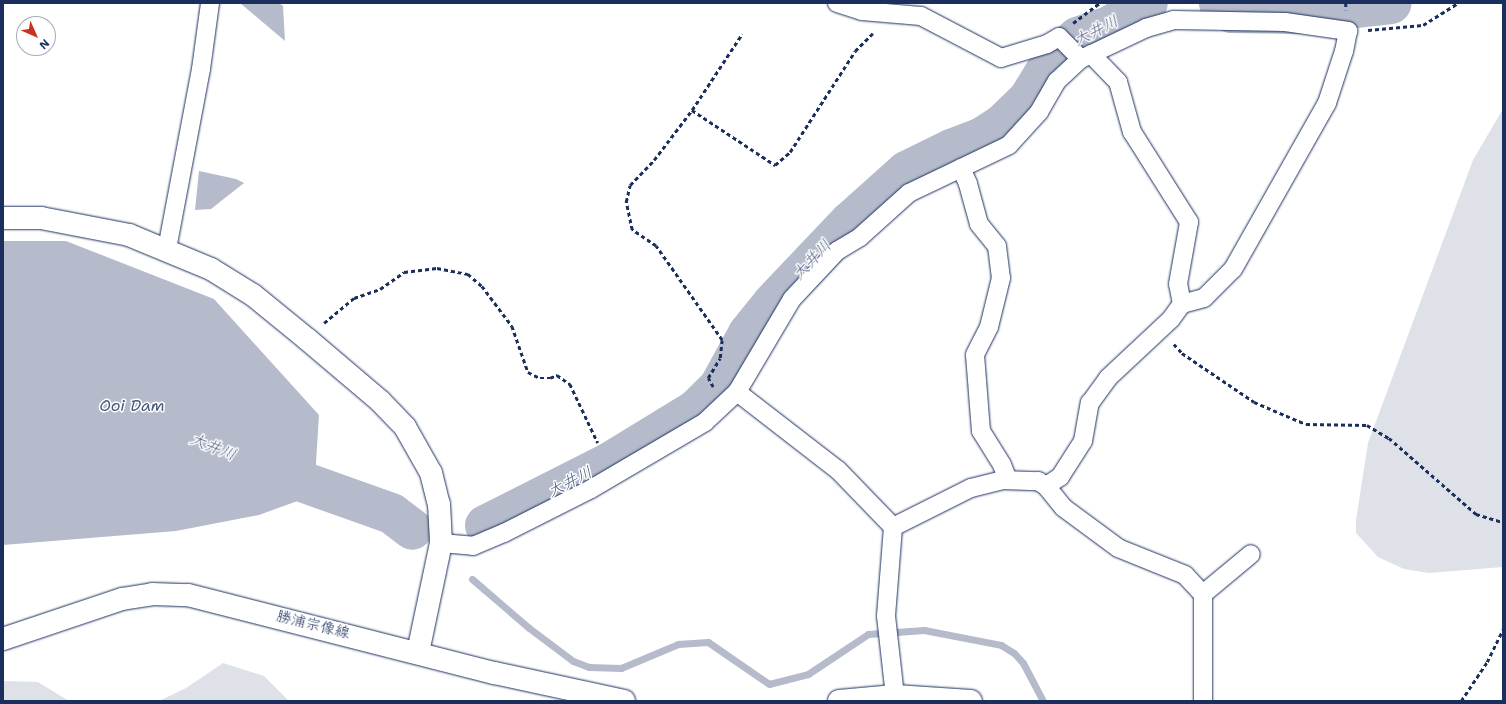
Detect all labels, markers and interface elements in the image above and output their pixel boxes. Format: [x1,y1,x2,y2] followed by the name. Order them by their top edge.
[1070,12,1122,50] water label: 大井川
[16,16,56,56] north arrow
[36,36,53,53] text: N
[789,236,835,284] water label: 大井川
[99,396,165,416] water label: Ooi Dam
[187,429,239,465] water label: 大井川
[544,463,596,501] water label: 大井川
[274,607,352,643] street label: 勝浦宗像線

